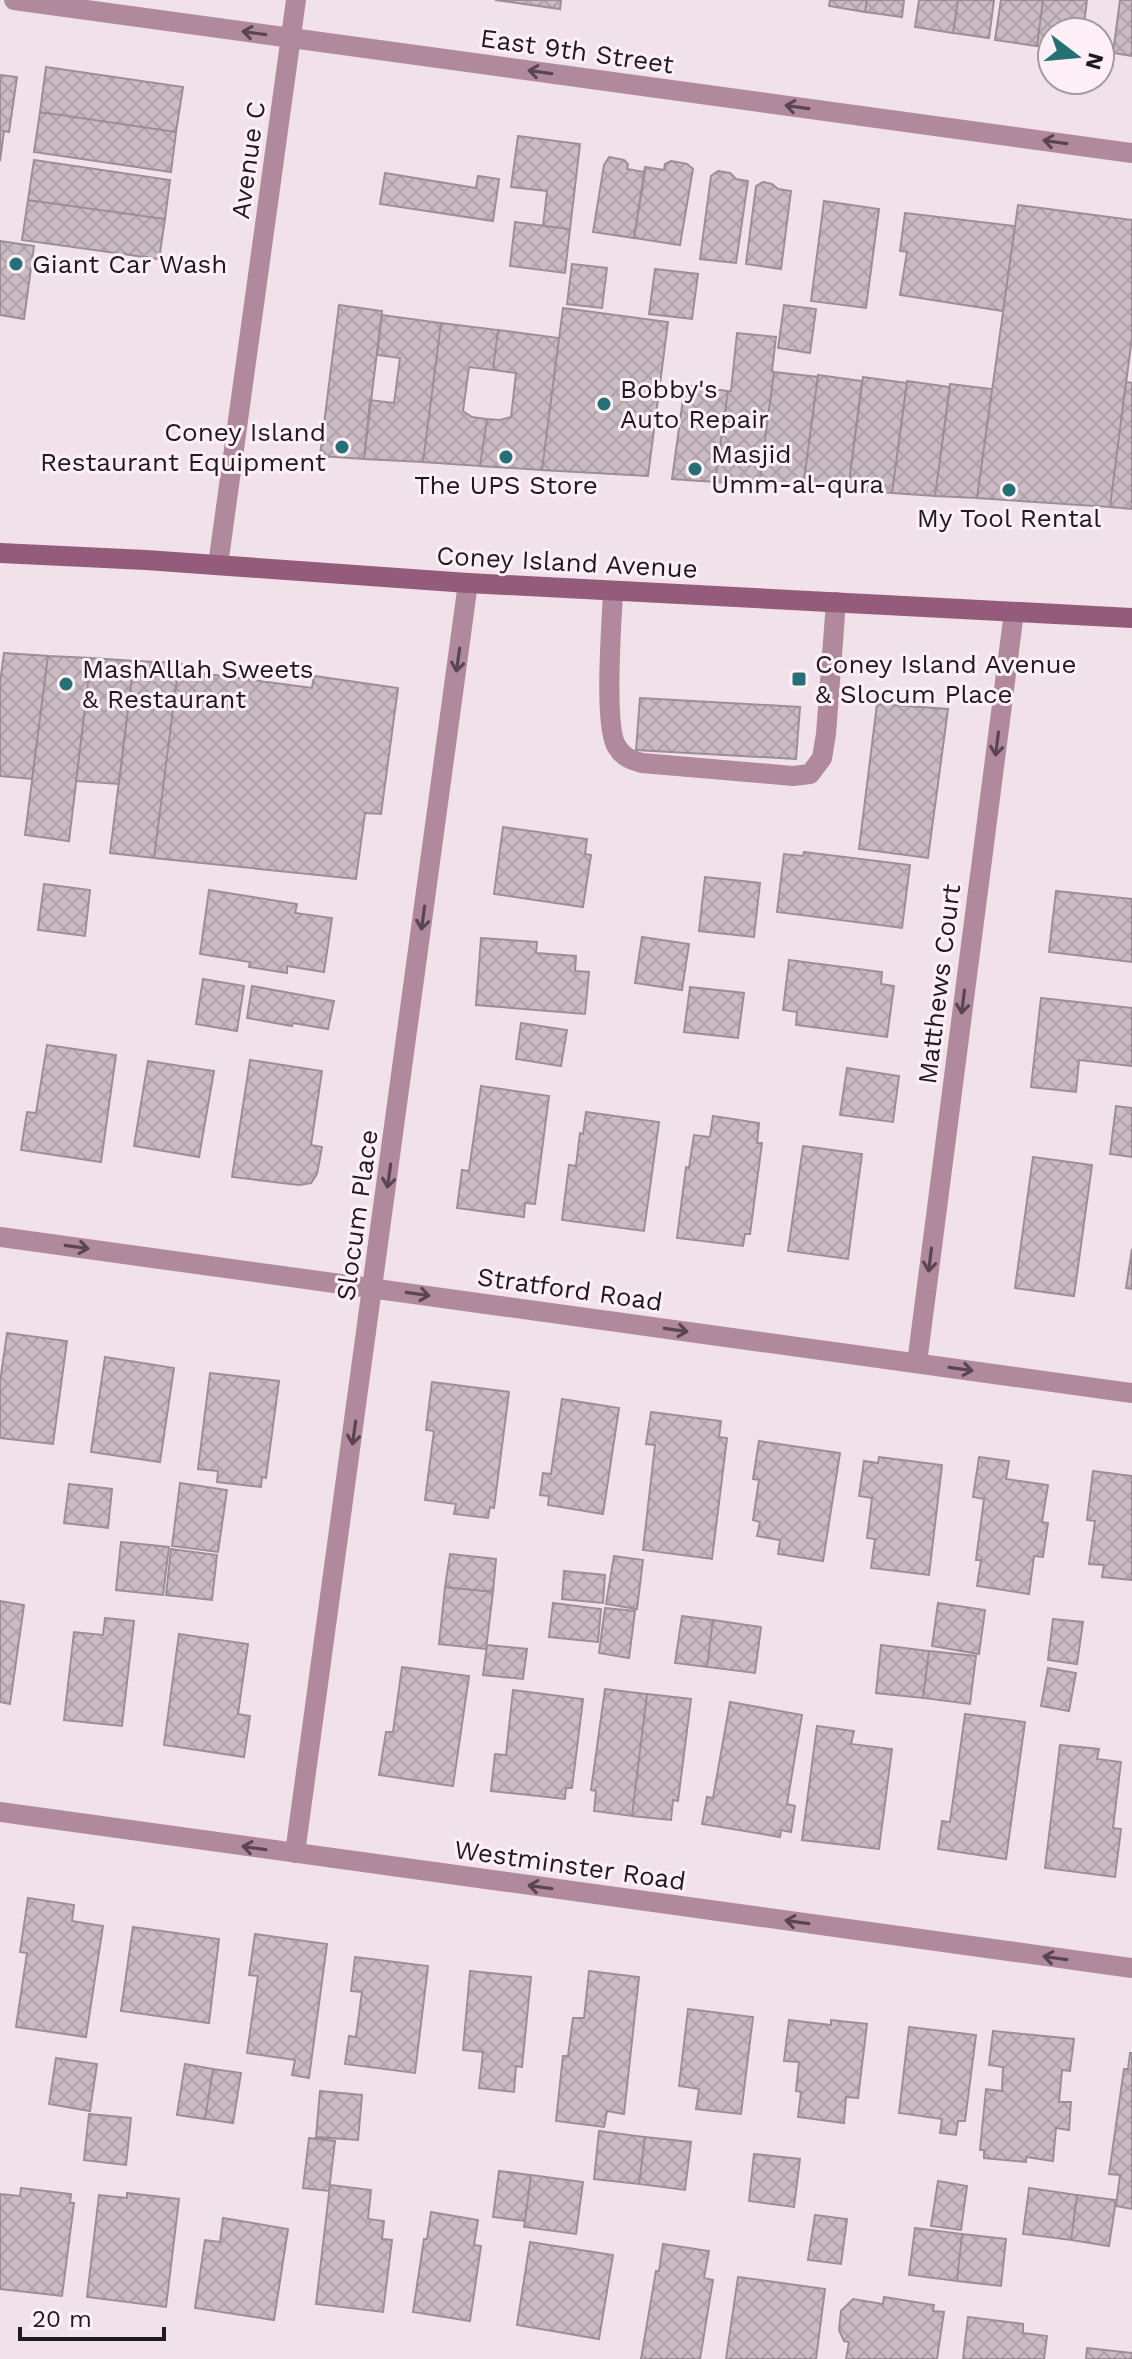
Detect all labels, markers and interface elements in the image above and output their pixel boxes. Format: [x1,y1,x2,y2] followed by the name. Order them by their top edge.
[1036,16,1116,96] north arrow
[478,23,676,79] street label: East 9th Street
[242,25,267,40] one-way arrow
[1080,50,1109,73] text: N
[527,64,553,79] one-way arrow
[225,99,271,221] street label: Avenue C
[785,99,810,114] one-way arrow
[1043,134,1068,149] one-way arrow
[32,249,227,279] place label: Giant Car Wash
[7,255,25,273] marker: Giant Car Wash
[620,374,769,434] place label: Bobby's Auto Repair
[595,395,613,413] marker: Bobby's Auto Repair
[40,417,326,477] place label: Coney Island Restaurant Equipment
[333,438,351,456] marker: Coney Island Restaurant Equipment
[711,439,884,499] place label: Masjid Umm-al-qura
[497,448,515,466] marker: The UPS Store
[686,460,704,478] marker: Masjid Umm-al-qura
[414,470,598,500] place label: The UPS Store
[1000,481,1018,499] marker: My Tool Rental
[917,503,1101,533] place label: My Tool Rental
[436,540,698,584] street label: Coney Island Avenue
[450,647,465,673] one-way arrow
[815,649,1077,709] place label: Coney Island Avenue & Slocum Place
[82,654,314,714] place label: MashAllah Sweets & Restaurant
[790,670,808,688] marker: Coney Island Avenue & Slocum Place
[57,675,75,693] marker: MashAllah Sweets & Restaurant
[989,731,1004,757] one-way arrow
[912,882,966,1086] street label: Matthews Court
[416,904,431,931] one-way arrow
[956,988,971,1015] one-way arrow
[330,1127,384,1303] street label: Slocum Place
[381,1163,396,1188] one-way arrow
[63,1240,90,1255] one-way arrow
[922,1247,937,1272] one-way arrow
[475,1261,665,1317] street label: Stratford Road
[405,1287,430,1302] one-way arrow
[662,1323,688,1338] one-way arrow
[948,1362,973,1377] one-way arrow
[346,1420,361,1446] one-way arrow
[452,1834,688,1896] street label: Westminster Road
[242,1840,267,1855] one-way arrow
[527,1879,553,1894] one-way arrow
[784,1915,811,1930] one-way arrow
[1043,1950,1068,1965] one-way arrow
[20,2291,164,2341] scale bar
[32,2305,92,2333] text: 20 m

